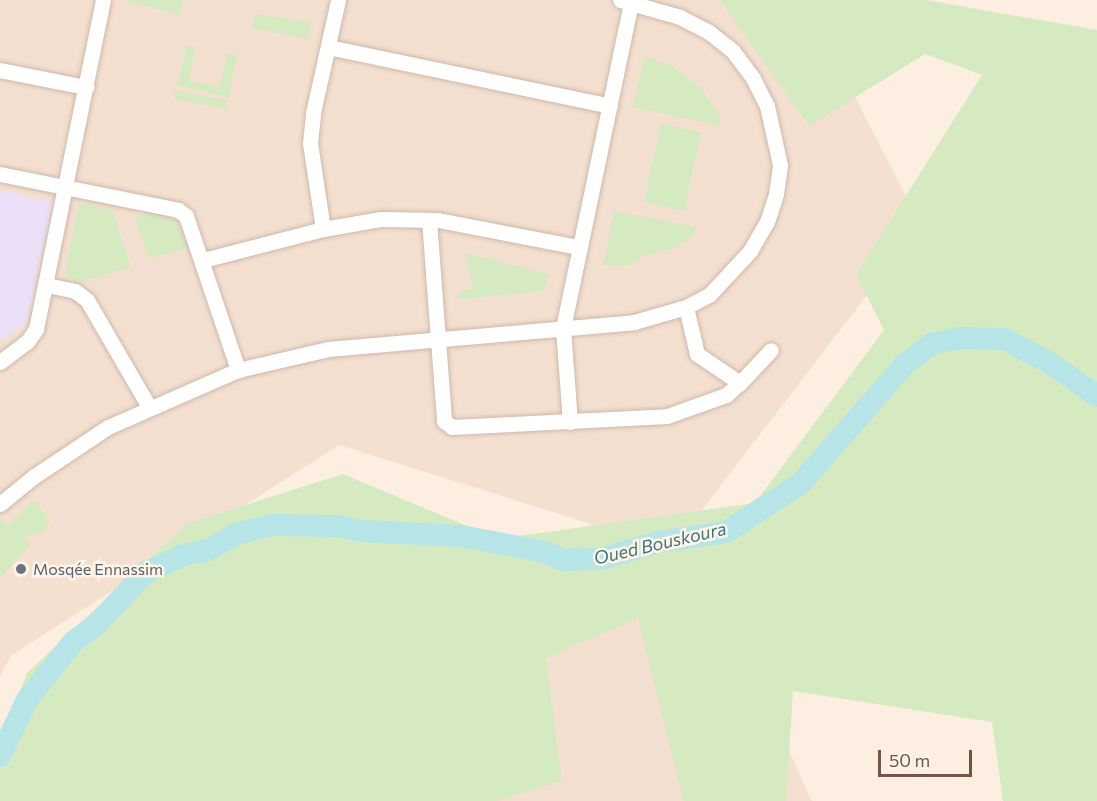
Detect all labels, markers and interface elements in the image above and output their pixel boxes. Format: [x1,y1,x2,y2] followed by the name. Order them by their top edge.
[592,517,728,569] water label: Oued Bouskoura
[33,559,163,579] place label: Mosqée Ennassim
[14,562,28,576] marker: Mosqée Ennassim
[881,738,976,776] scale bar
[889,749,930,771] text: 50 m

